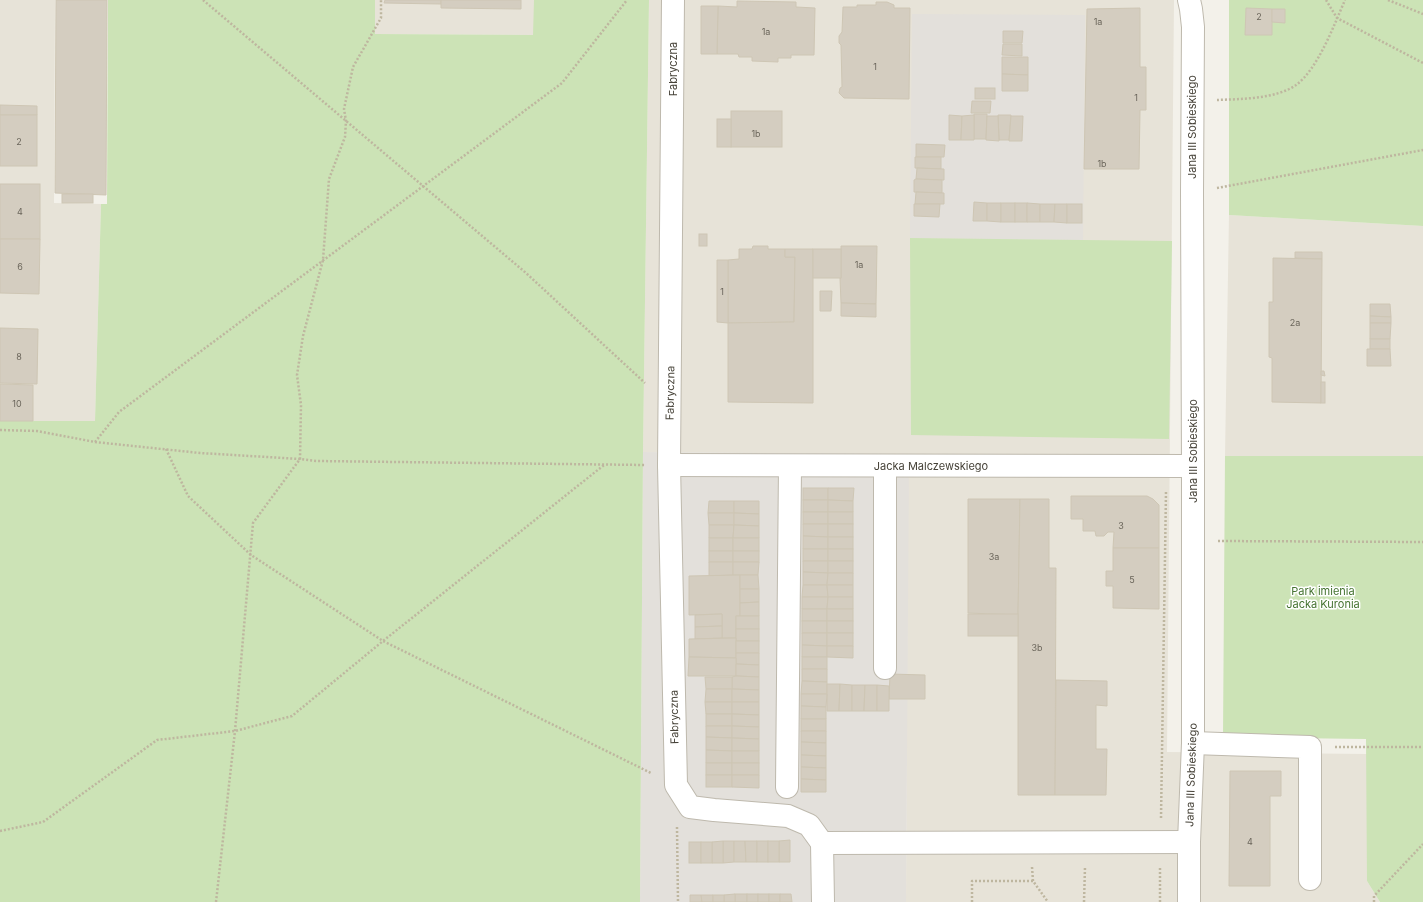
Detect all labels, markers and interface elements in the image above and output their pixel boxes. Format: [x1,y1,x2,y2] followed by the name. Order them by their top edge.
[1256,11,1262,22] house number: 2
[1094,16,1102,27] house number: 1a
[762,26,770,37] house number: 1a
[666,42,680,96] street label: Fabryczna
[873,61,877,72] house number: 1
[1185,75,1199,179] street label: Jana III Sobieskiego
[1134,92,1138,103] house number: 1
[751,128,761,139] house number: 1b
[16,136,22,147] house number: 2
[1097,158,1107,169] house number: 1b
[17,206,23,217] house number: 4
[855,259,863,270] house number: 1a
[17,261,23,272] house number: 6
[720,286,724,297] house number: 1
[1290,317,1300,328] house number: 2a
[16,351,22,362] house number: 8
[663,366,677,420] street label: Fabryczna
[12,398,22,409] house number: 10
[1186,399,1200,503] street label: Jana III Sobieskiego
[874,459,989,473] street label: Jacka Malczewskiego
[1118,520,1124,531] house number: 3
[989,551,999,562] house number: 3a
[1129,574,1135,585] house number: 5
[1286,584,1360,611] park label: Park imienia Jacka Kuronia
[1031,642,1043,653] house number: 3b
[667,690,681,744] street label: Fabryczna
[1182,722,1200,827] street label: Jana III Sobieskiego
[1247,836,1253,847] house number: 4

